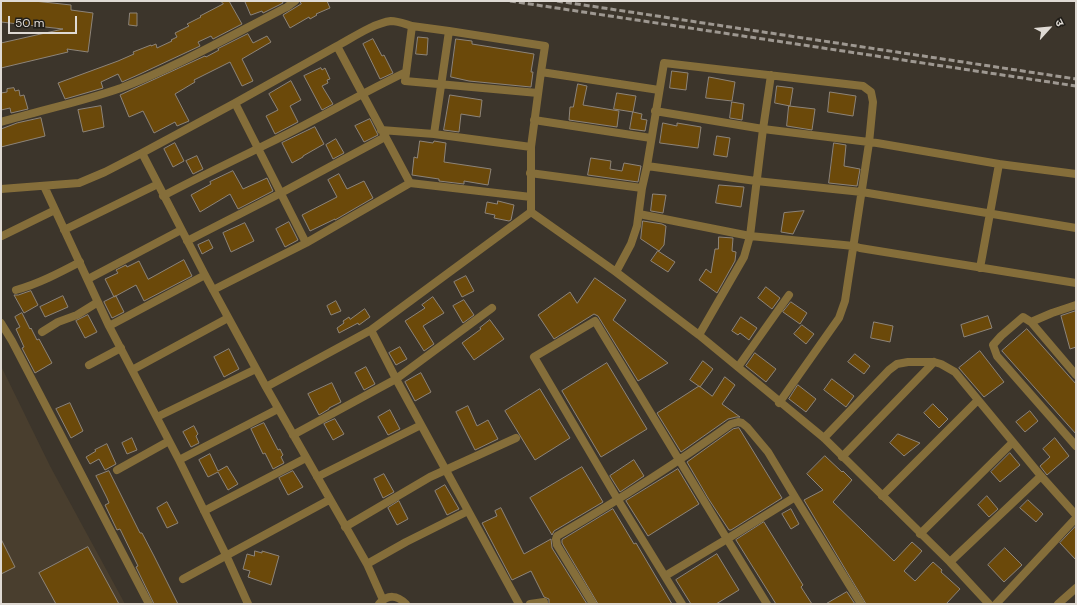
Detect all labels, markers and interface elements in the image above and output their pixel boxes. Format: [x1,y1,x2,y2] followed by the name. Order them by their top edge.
[10,8,79,34] scale bar
[1029,8,1069,48] north arrow
[15,15,44,31] text: 50 m
[1052,17,1067,29] text: उ

